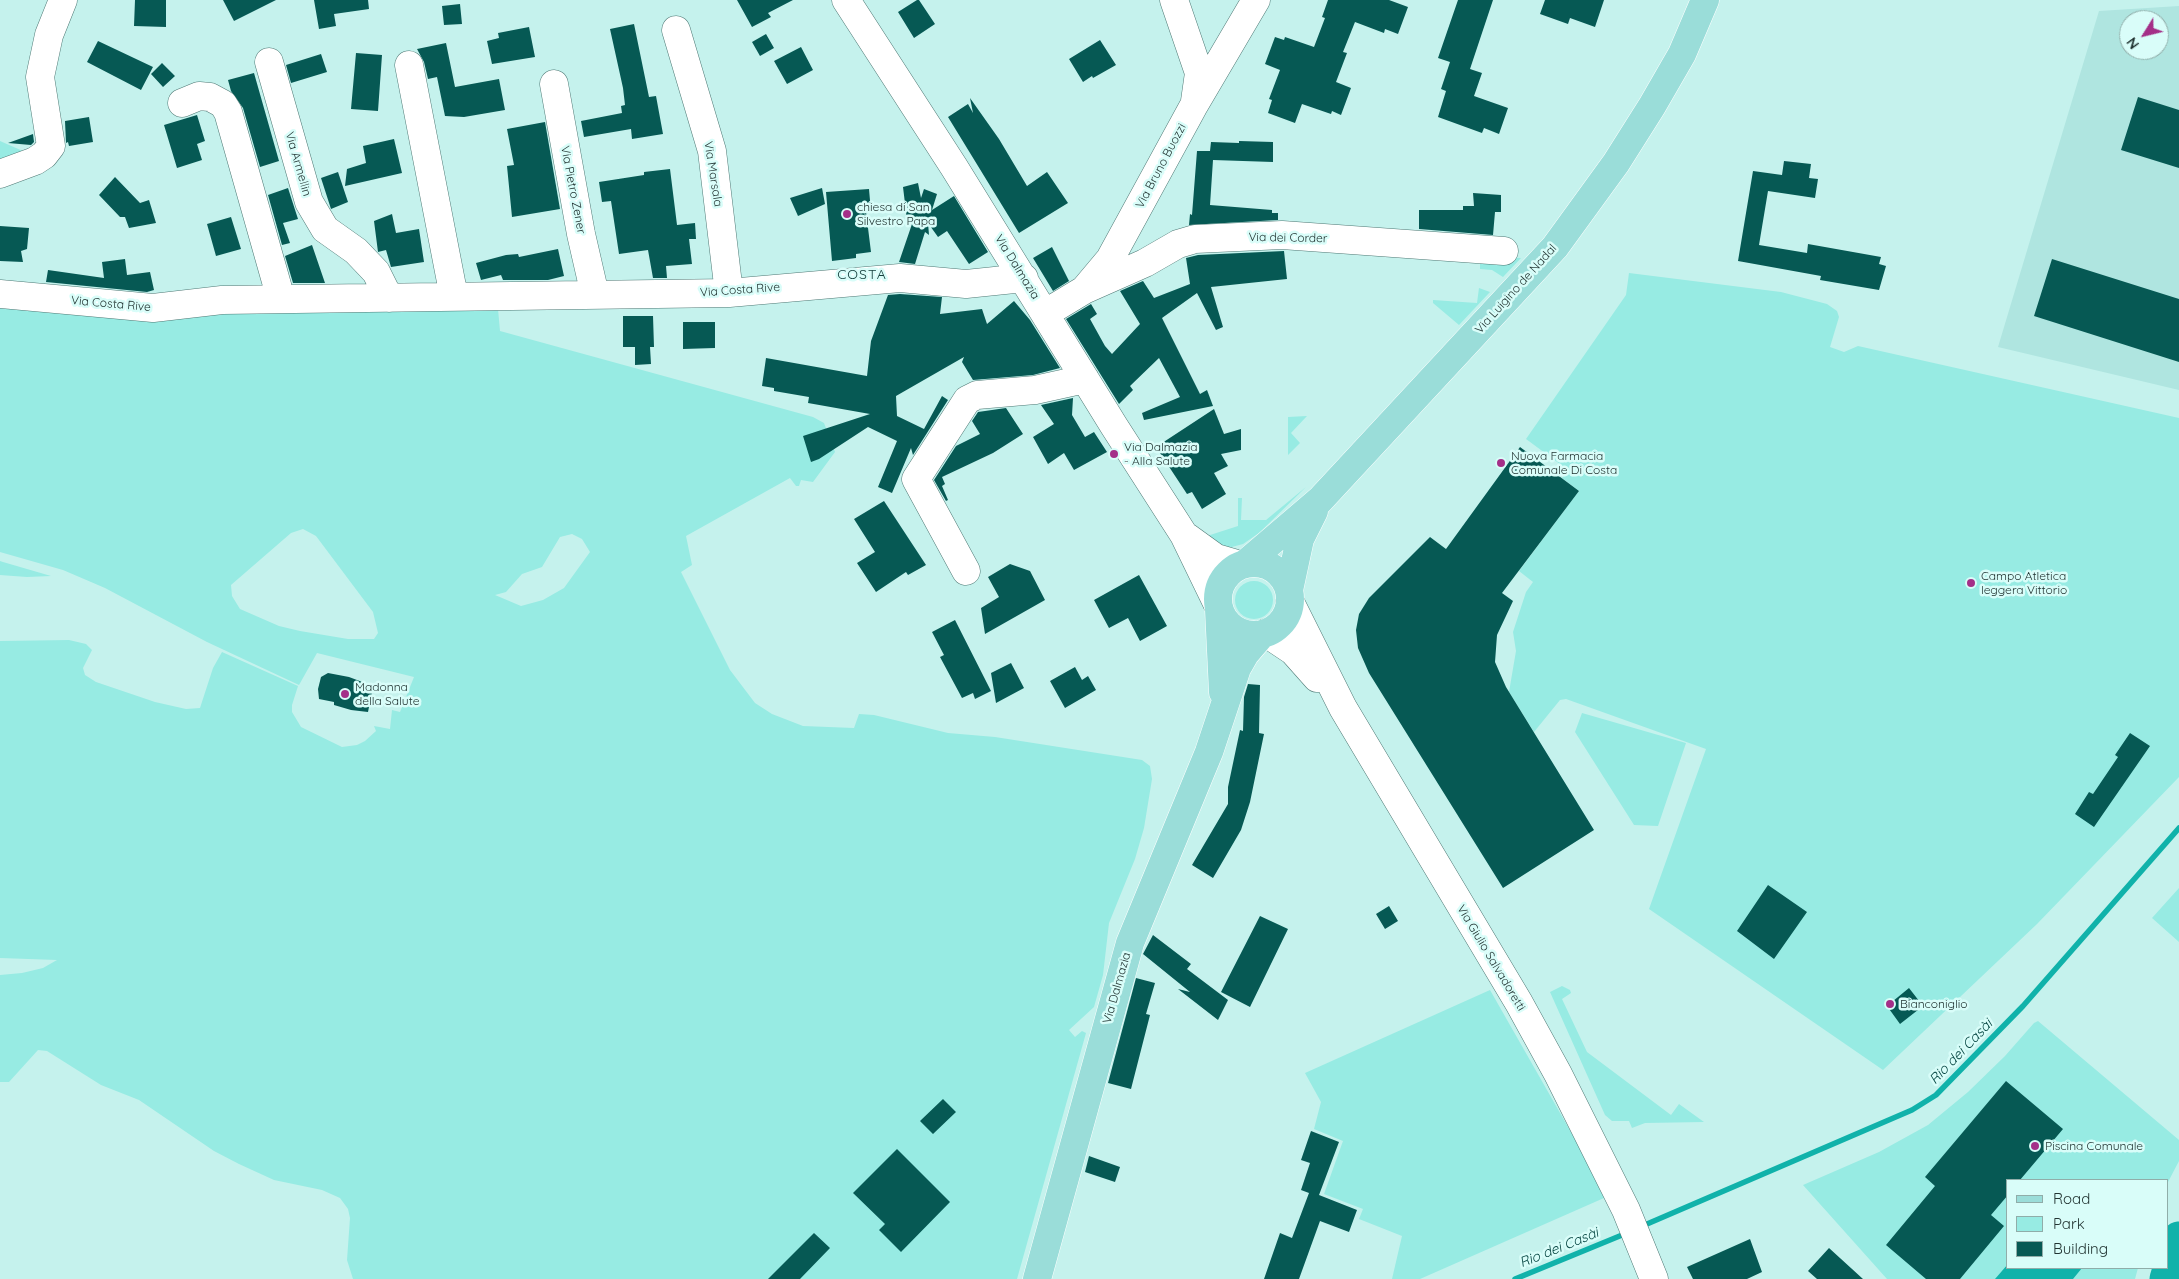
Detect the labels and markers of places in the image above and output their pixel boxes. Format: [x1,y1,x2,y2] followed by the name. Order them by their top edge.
[857,200,935,228] place label: chiesa di San Silvestro Papa
[841,208,853,220] marker: chiesa di San Silvestro Papa
[1124,440,1198,468] place label: Via Dalmazia - Alla Salute
[1108,448,1120,460] marker: Via Dalmazia - Alla Salute
[1511,449,1617,477] place label: Nuova Farmacia Comunale Di Costa
[1495,457,1507,469] marker: Nuova Farmacia Comunale Di Costa
[1981,569,2067,597] place label: Campo Atletica leggera Vittorio
[1965,577,1977,589] marker: Campo Atletica leggera Vittorio
[355,680,419,708] place label: Madonna della Salute
[339,688,351,700] marker: Madonna della Salute
[1900,997,1968,1011] place label: Bianconiglio
[1884,998,1896,1010] marker: Bianconiglio
[2045,1139,2143,1153] place label: Piscina Comunale
[2029,1140,2041,1152] marker: Piscina Comunale

